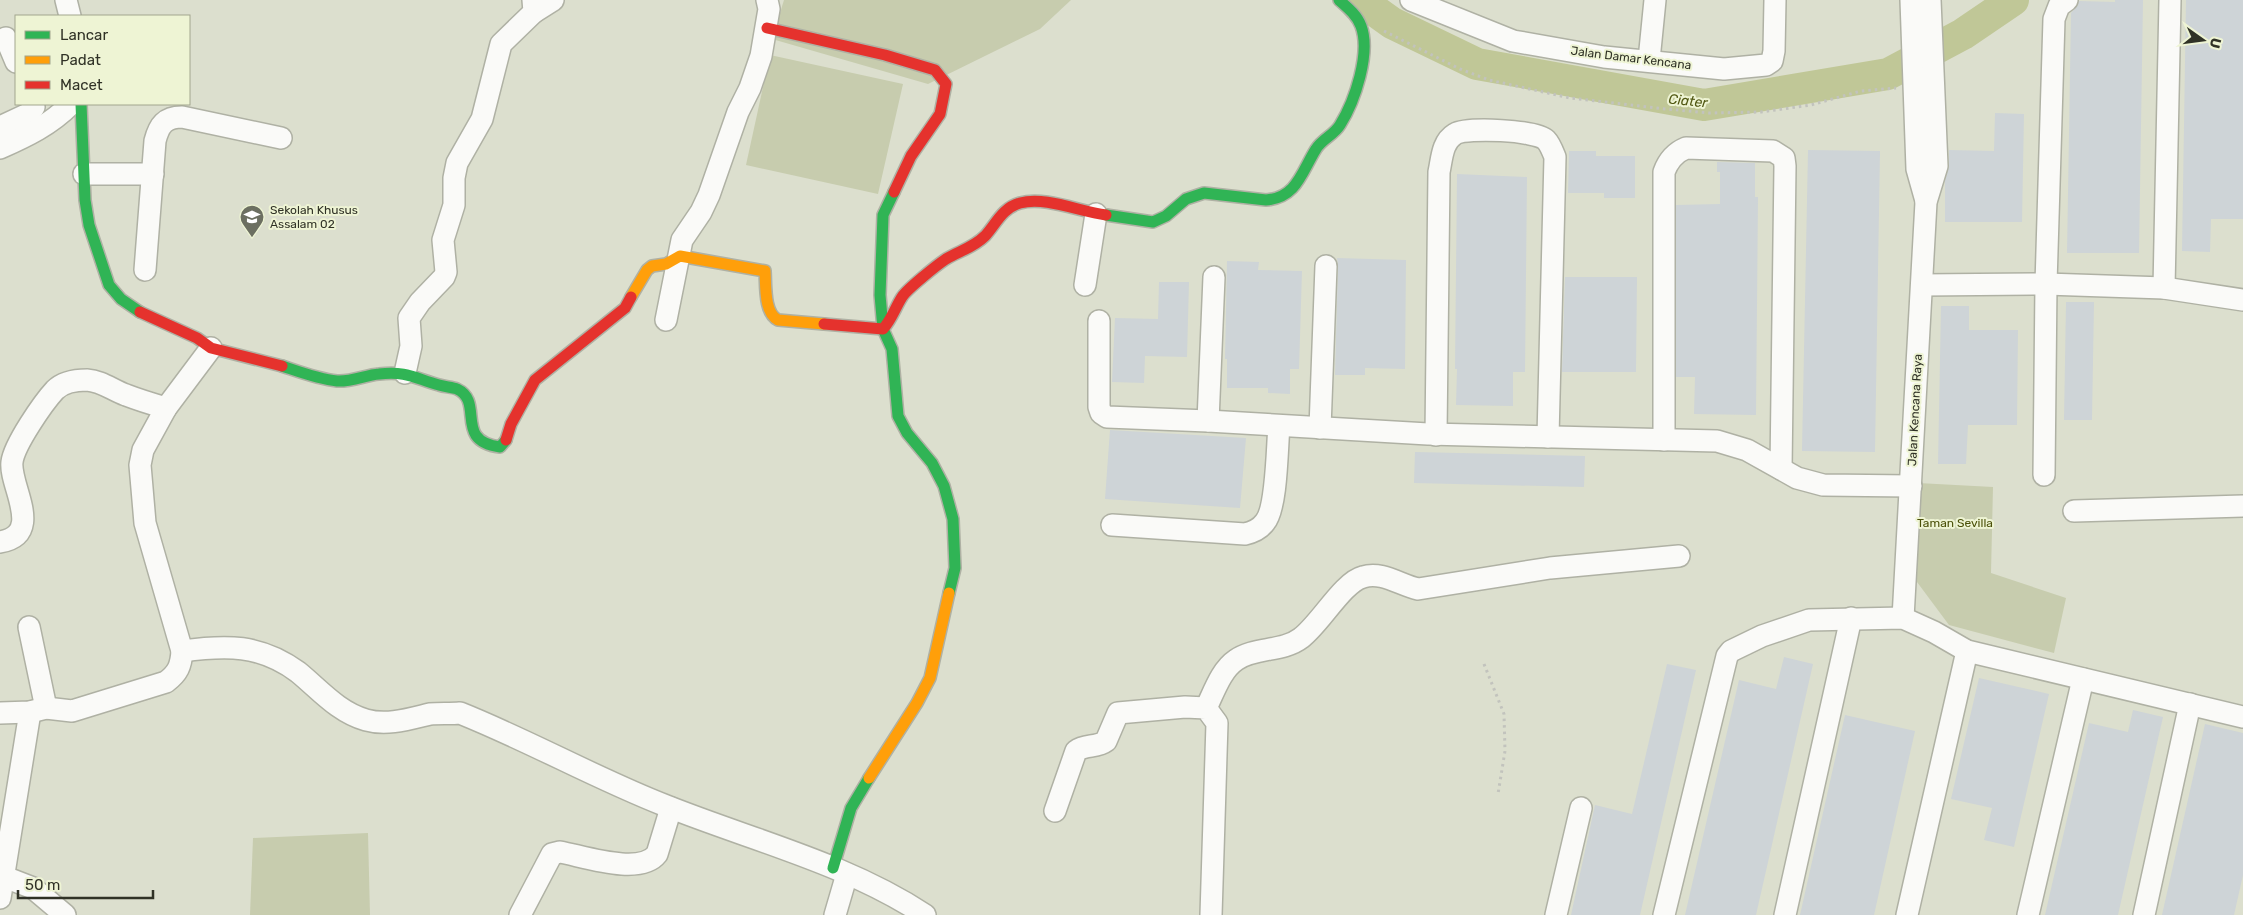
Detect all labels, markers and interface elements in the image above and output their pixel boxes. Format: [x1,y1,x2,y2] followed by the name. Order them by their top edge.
[15,15,190,105] legend
[2178,15,2228,65] north arrow
[60,26,108,44] text: Lancar
[2206,36,2225,50] text: U
[1570,44,1692,72] street label: Jalan Damar Kencana
[60,51,101,69] text: Padat
[60,76,103,94] text: Macet
[1667,90,1709,112] water label: Ciater
[270,203,358,231] place label: Sekolah Khusus Assalam 02
[239,204,265,238] school or university icon: Sekolah Khusus Assalam 02
[1905,354,1925,466] street label: Jalan Kencana Raya
[1917,516,1993,530] park label: Taman Sevilla
[18,868,152,900] scale bar
[25,876,60,894] text: 50 m

